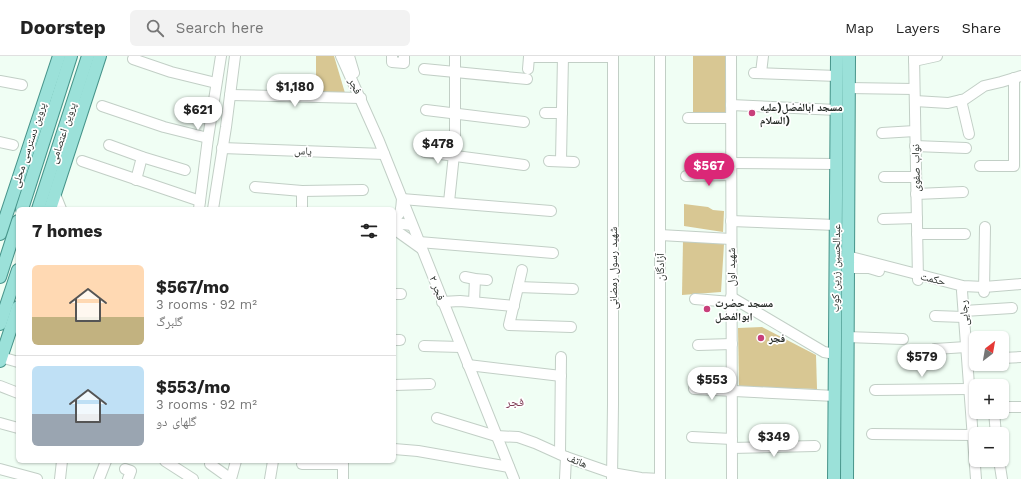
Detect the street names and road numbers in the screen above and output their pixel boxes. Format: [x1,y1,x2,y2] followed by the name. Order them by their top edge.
[345,75,365,97] street label: فجر
[9,101,49,189] street label: پروین دسترسی محلی
[47,101,79,165] street label: پروین اعتصامی
[294,144,313,158] street label: یاس
[909,144,923,192] street label: نواب صفوی
[829,223,843,312] street label: عبدالحسین زرین کوب
[607,227,620,309] street label: شهید رسول رمضانی
[725,248,738,286] street label: شهید اول
[654,253,667,281] street label: آزادگان
[919,270,947,288] street label: حکمت
[426,274,448,302] street label: فجر ۲
[957,300,971,326] street label: رجایی
[565,451,590,471] street label: هاتف

